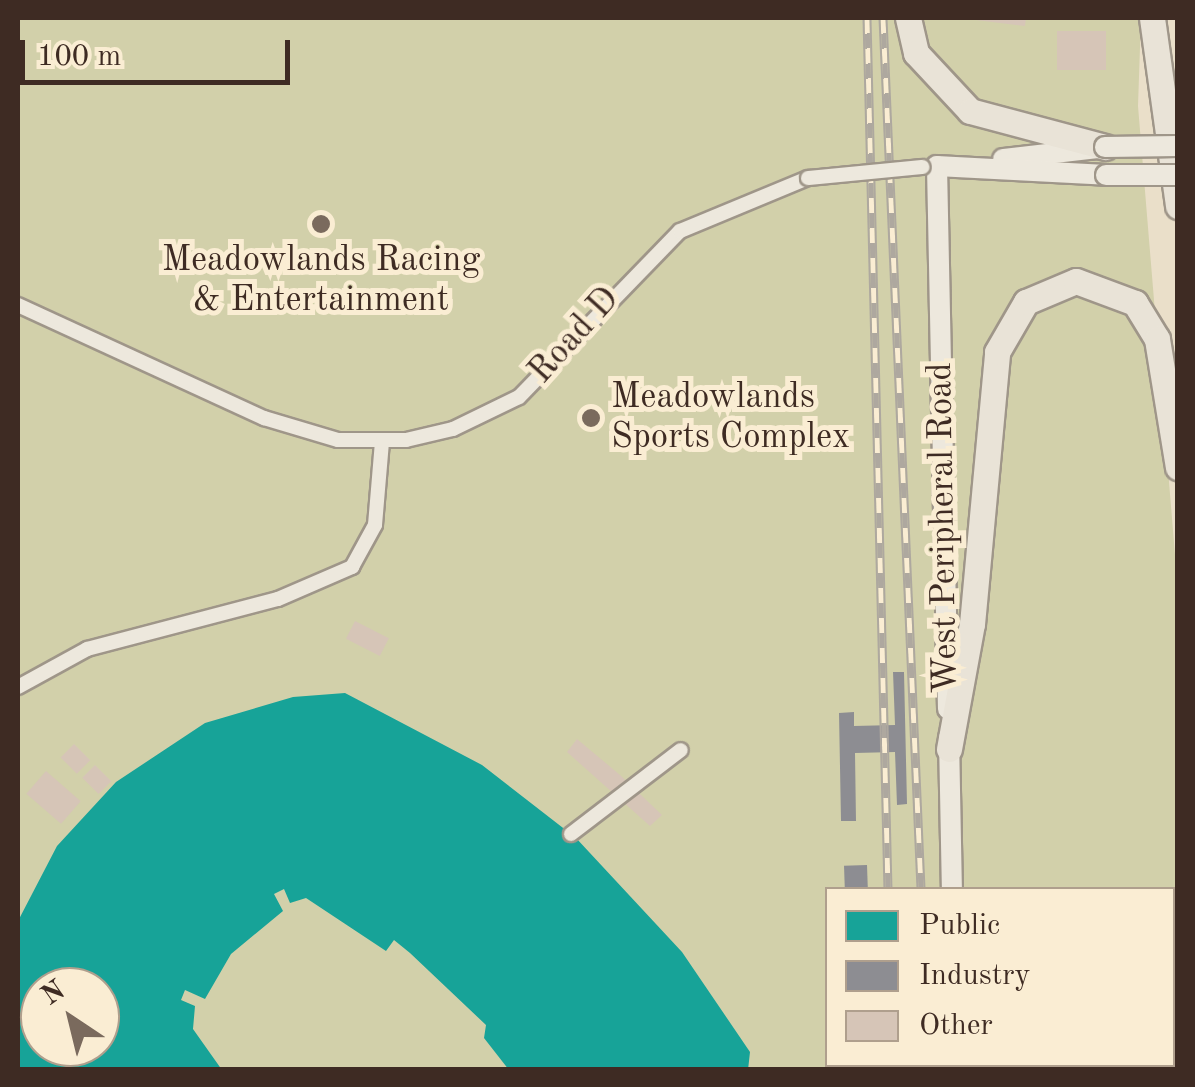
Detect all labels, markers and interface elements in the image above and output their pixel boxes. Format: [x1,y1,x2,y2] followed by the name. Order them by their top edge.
[25,20,295,82] scale bar
[37,42,121,72] text: 100 m
[310,213,332,235] marker: Meadowlands Racing & Entertainment
[162,240,480,322] place label: Meadowlands Racing & Entertainment
[521,279,629,393] street label: Road D
[920,362,968,694] street label: West Peripheral Road
[611,377,850,459] place label: Meadowlands Sports Complex
[580,407,602,429] marker: Meadowlands Sports Complex
[825,887,1175,1067] legend
[919,911,1000,941] text: Public
[919,961,1030,991] text: Industry
[20,967,120,1067] north arrow
[37,976,71,1012] text: N
[919,1011,993,1041] text: Other

